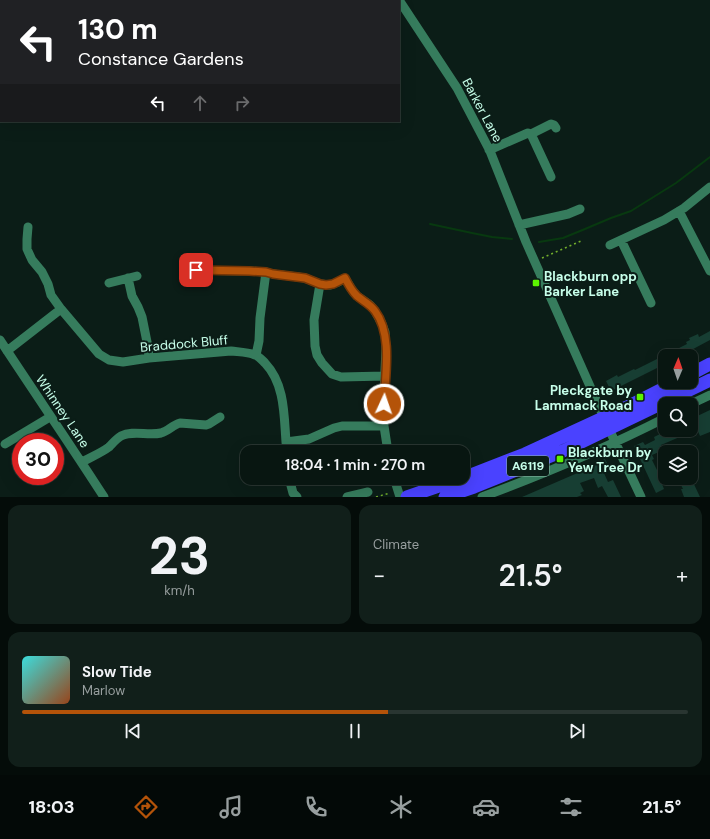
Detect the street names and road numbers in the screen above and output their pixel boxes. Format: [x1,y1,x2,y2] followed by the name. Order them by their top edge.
[459,75,507,145] street label: Barker Lane
[139,331,229,356] street label: Braddock Bluff
[32,371,93,451] street label: Whinney Lane
[507,456,549,476] road number: A6119

